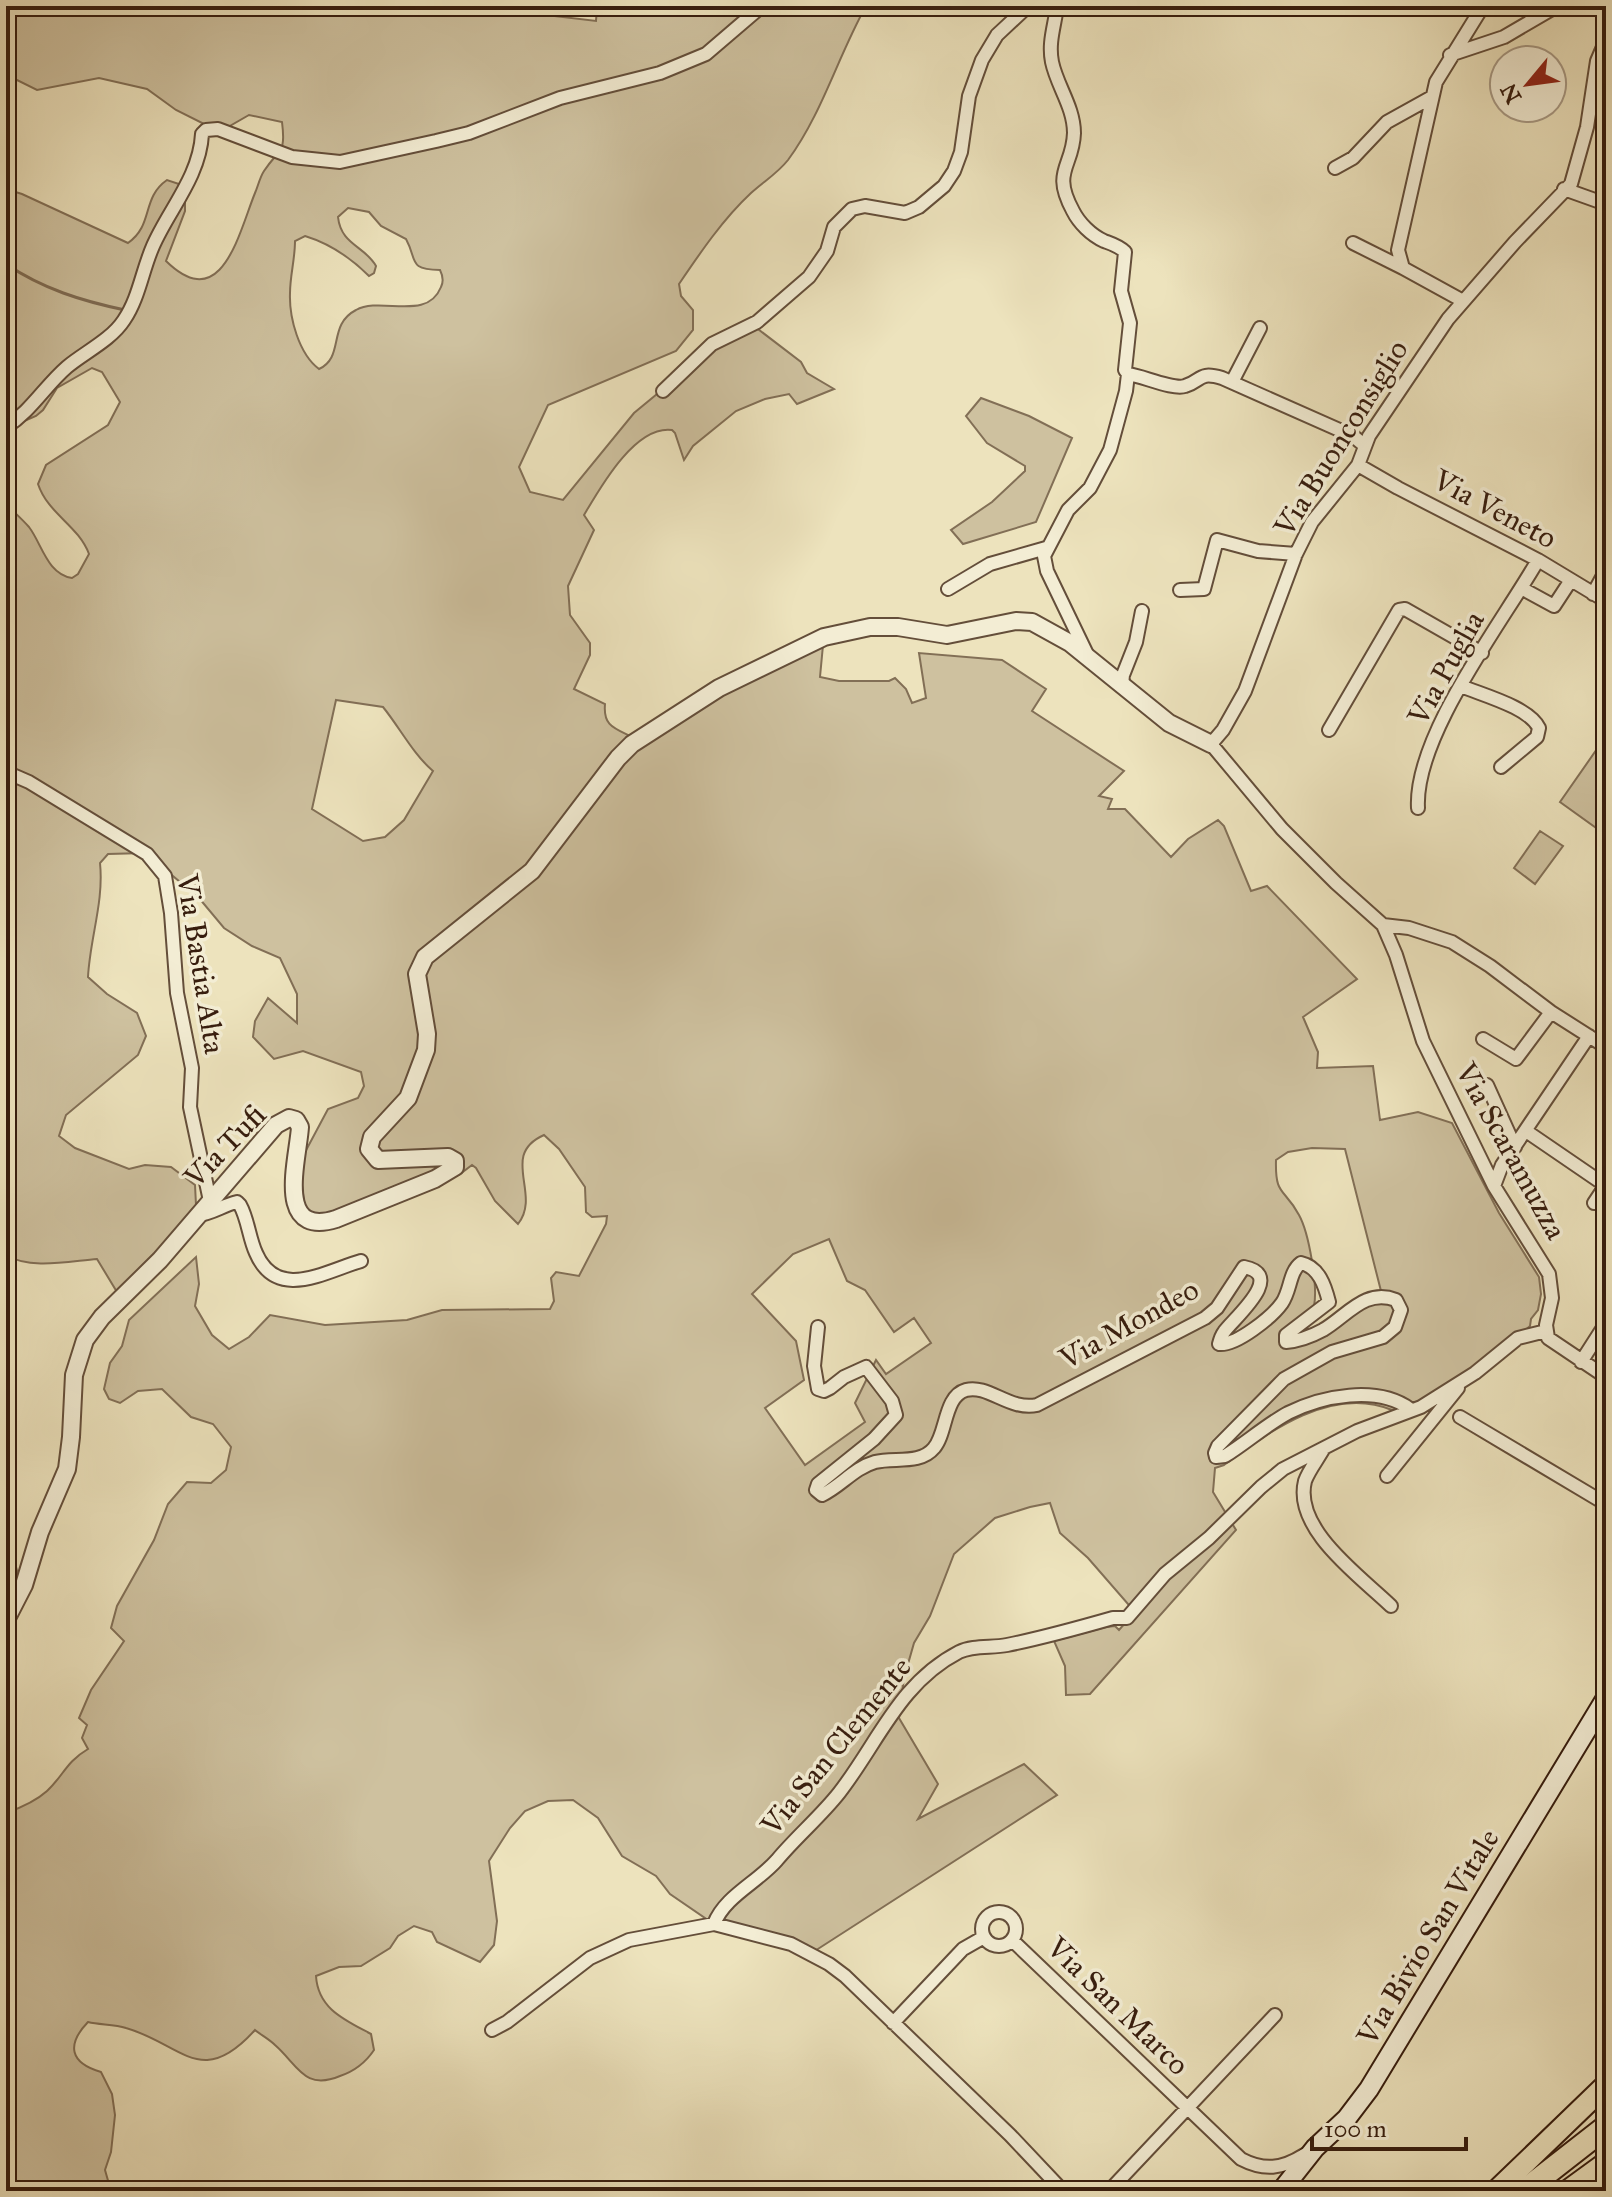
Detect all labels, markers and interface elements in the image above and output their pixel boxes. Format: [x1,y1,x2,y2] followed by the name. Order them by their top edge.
[1488,44,1568,124] north arrow
[1494,78,1527,108] text: N
[1266,333,1416,544] street label: Via Buonconsiglio
[1426,461,1563,556] street label: Via Veneto
[1400,605,1492,732] street label: Via Puglia
[169,871,233,1057] street label: Via Bastia Alta
[1447,1056,1574,1246] street label: Via Scaramuzza
[176,1096,274,1196] street label: Via Tufi
[1052,1271,1205,1377] street label: Via Mondeo
[753,1650,919,1843] street label: Via San Clemente
[1349,1822,1507,2052] street label: Via Bivio San Vitale
[1039,1929,1197,2083] street label: Via San Marco
[1312,2101,1466,2151] scale bar
[1324,2114,1387,2144] text: 100 m

